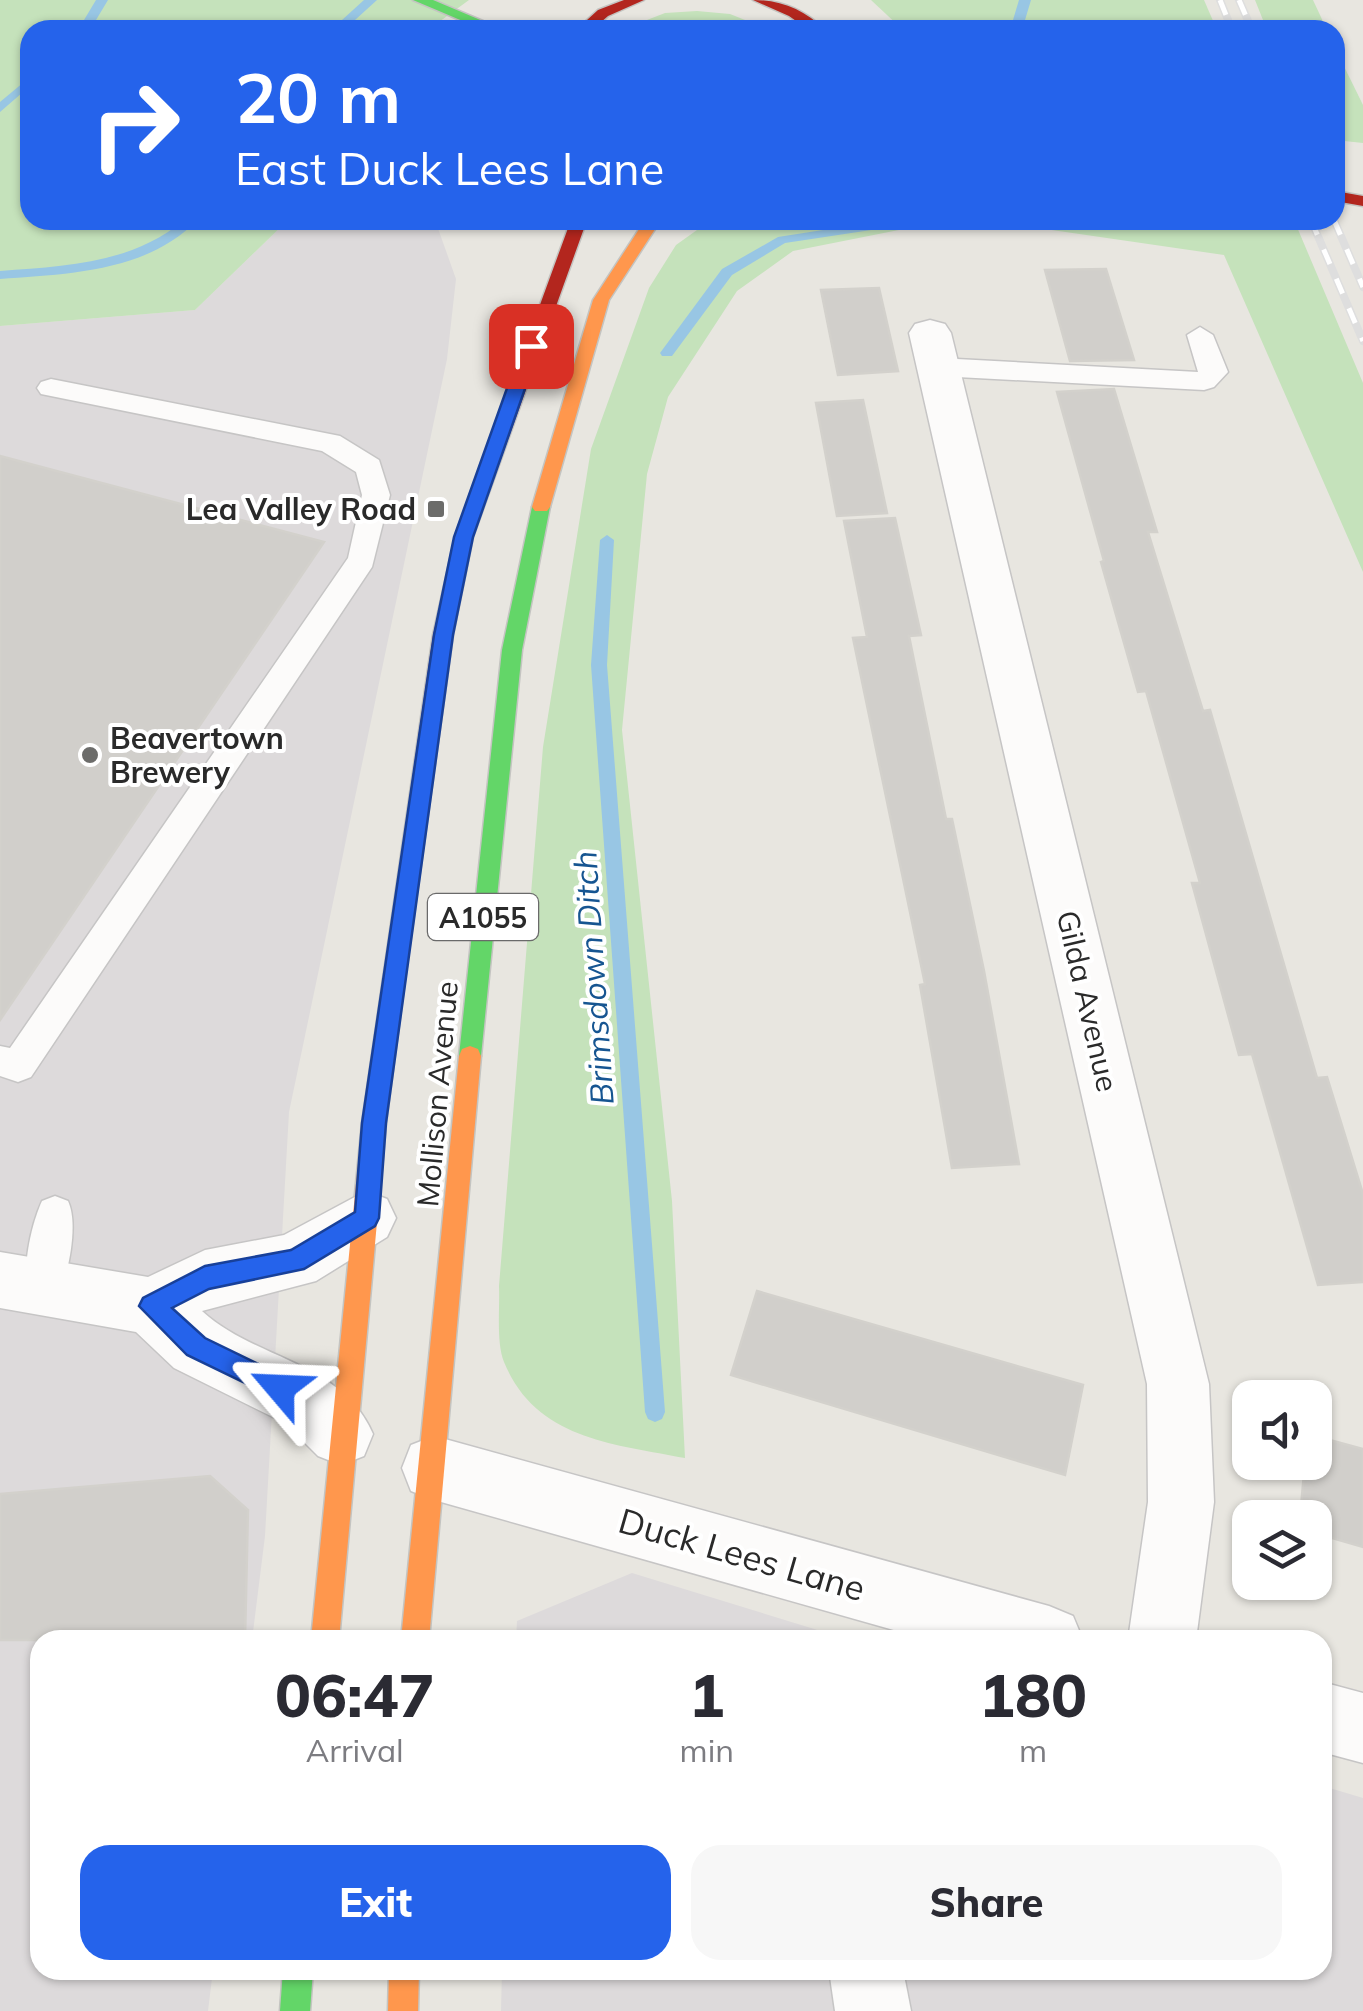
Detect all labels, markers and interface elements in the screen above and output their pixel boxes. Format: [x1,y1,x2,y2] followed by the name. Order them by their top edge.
[235,53,401,141] text: 20 m
[70,60,200,190] icon: right
[235,140,664,196] text: East Duck Lees Lane
[489,304,574,389] pin
[504,319,559,374] icon: arrive
[186,490,416,528] place label: Lea Valley Road
[425,498,447,520] marker: Lea Valley Road
[110,719,284,791] place label: Beavertown Brewery
[79,744,101,766] marker: Beavertown Brewery
[564,850,622,1106] water label: Brimsdown Ditch
[428,894,538,940] road number: A1055
[1049,907,1127,1095] street label: Gilda Avenue
[408,980,466,1208] street label: Mollison Avenue
[228,1336,332,1440] position arrow
[1232,1380,1332,1600] map controls
[1232,1380,1332,1480] button: sound
[614,1498,870,1610] street label: Duck Lees Lane
[1232,1500,1332,1600] button: layers
[275,1657,435,1732] text: 06:47
[689,1657,725,1732] text: 1
[979,1657,1087,1732] text: 180
[306,1730,404,1770] text: Arrival
[680,1730,734,1770] text: min
[1019,1730,1047,1770] text: m
[80,1845,671,1960] button: Exit
[691,1845,1282,1960] button: Share

